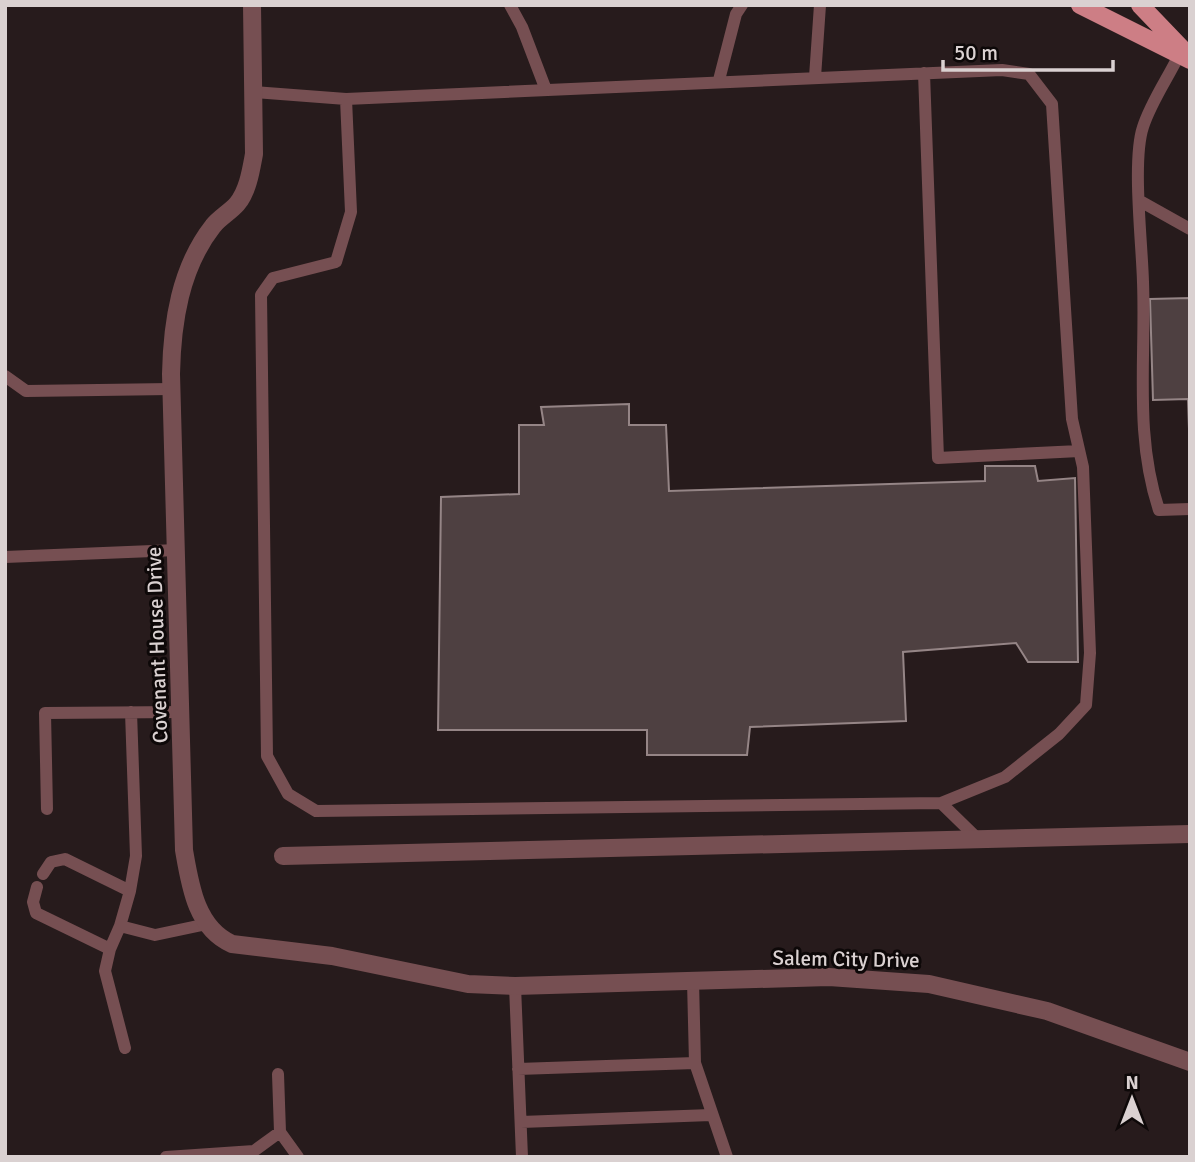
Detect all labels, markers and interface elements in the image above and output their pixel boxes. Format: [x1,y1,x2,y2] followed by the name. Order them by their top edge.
[943,28,1113,72] scale bar
[954,40,998,66] text: 50 m
[141,546,173,744] street label: Covenant House Drive
[772,945,920,973] street label: Salem City Drive
[1097,1064,1167,1134] north arrow
[1125,1071,1139,1095] text: N

